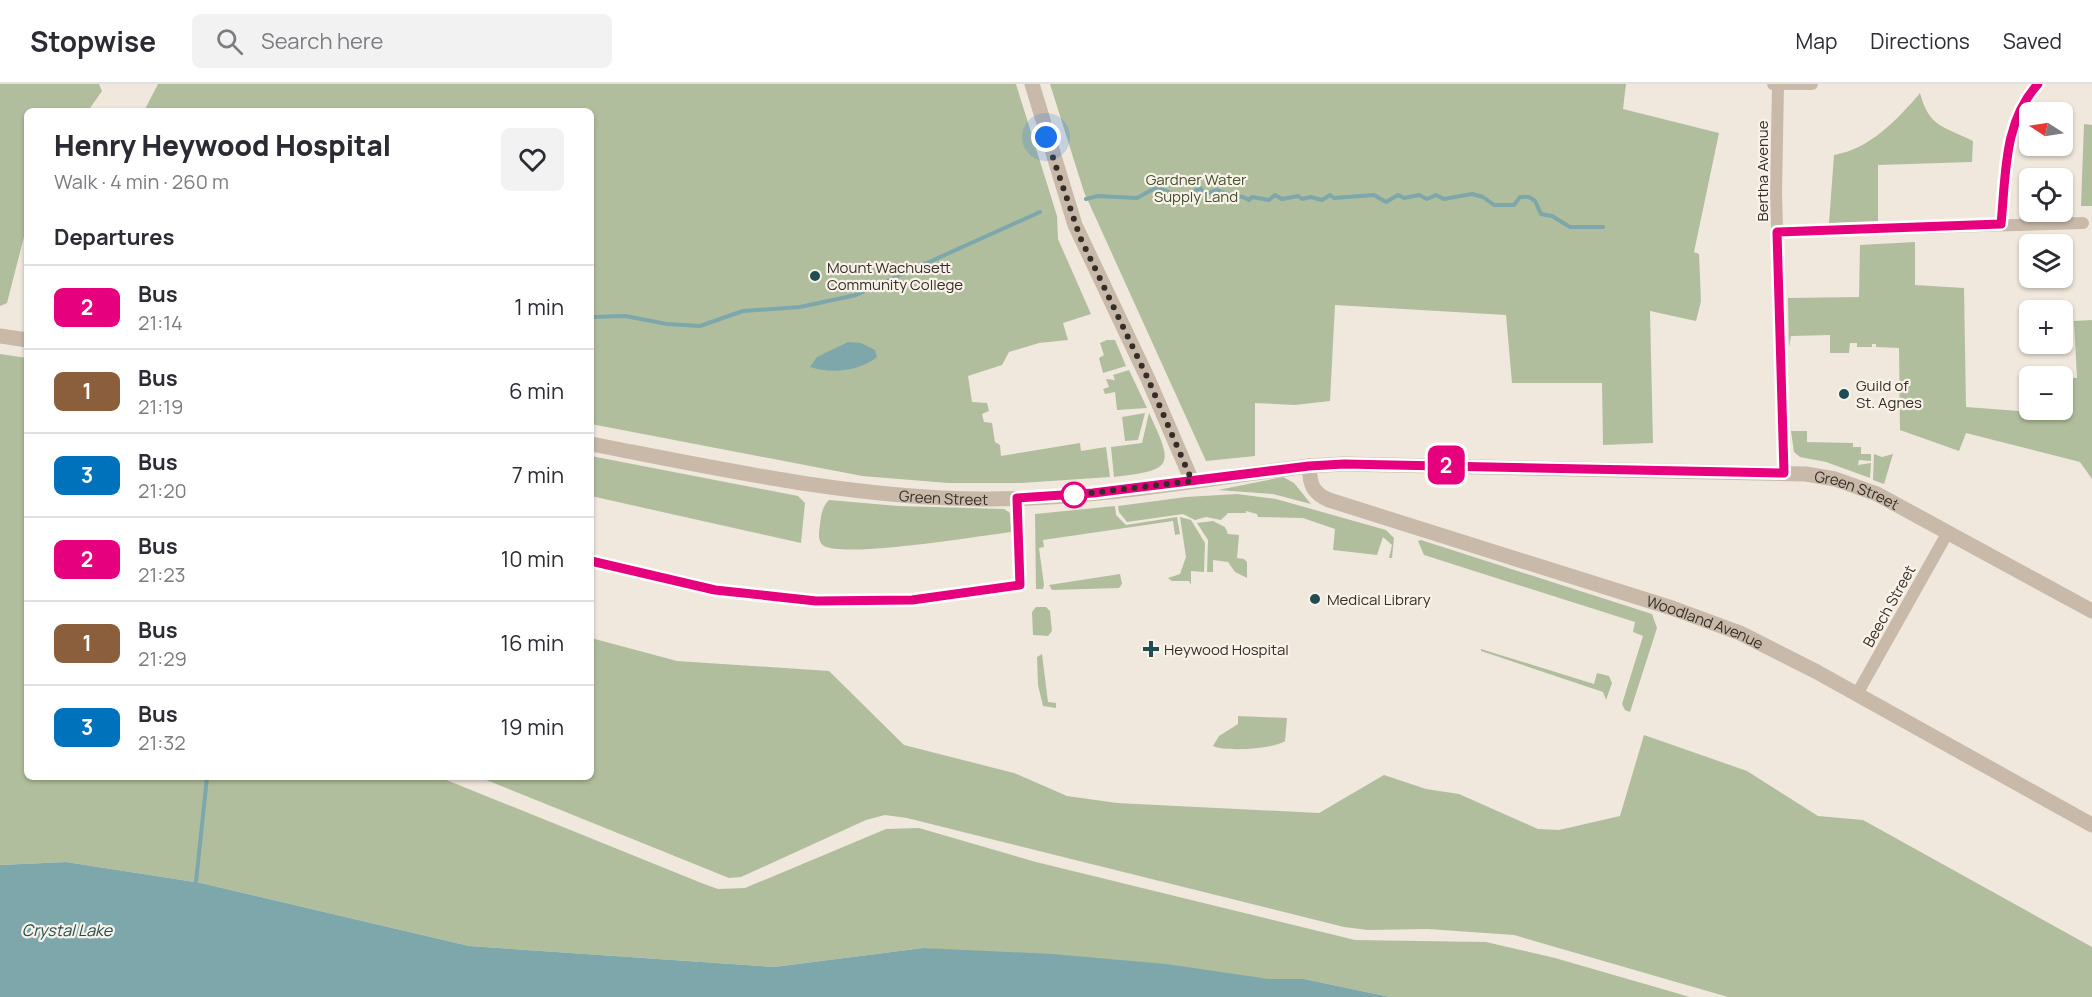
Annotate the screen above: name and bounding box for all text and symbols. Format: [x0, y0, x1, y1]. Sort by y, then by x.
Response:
search box [192, 14, 612, 68]
text: Stopwise [30, 22, 156, 60]
icon: search [213, 25, 246, 58]
text: Search here [261, 26, 383, 56]
text: Map [1796, 27, 1837, 55]
text: Directions [1870, 27, 1970, 55]
text: Saved [2003, 27, 2062, 55]
north arrow [2019, 102, 2073, 156]
map controls [2019, 102, 2073, 420]
street label: Bertha Avenue [1752, 120, 1773, 221]
your location [1031, 122, 1061, 152]
text: Henry Heywood Hospital [54, 126, 391, 164]
button: heart [501, 128, 564, 191]
text: Walk · 4 min · 260 m [54, 168, 229, 195]
button: locate [2019, 168, 2073, 222]
park label: Gardner Water Supply Land [1146, 169, 1247, 207]
text: Departures [54, 222, 174, 252]
button: layers [2019, 234, 2073, 288]
place label: Mount Wachusett Community College [827, 257, 963, 295]
marker: Mount Wachusett Community College [808, 269, 822, 283]
text: Bus [138, 279, 178, 309]
text: 1 min [514, 292, 564, 322]
text: 2 [81, 293, 93, 321]
button: + [2019, 300, 2073, 354]
text: 21:14 [138, 309, 183, 336]
text: Bus [138, 363, 178, 393]
button: − [2019, 366, 2073, 420]
place label: Guild of St. Agnes [1856, 375, 1922, 413]
text: 6 min [509, 376, 564, 406]
text: 1 [82, 377, 92, 405]
marker: Guild of St. Agnes [1837, 387, 1851, 401]
text: 21:19 [138, 393, 183, 420]
line badge: 2 [1426, 446, 1466, 484]
text: Bus [138, 447, 178, 477]
text: 2 [1440, 451, 1452, 479]
text: 7 min [512, 460, 564, 490]
text: 3 [81, 461, 93, 489]
street label: Green Street [1813, 465, 1903, 515]
text: 21:20 [138, 477, 187, 504]
unlabelled marker [1061, 482, 1087, 508]
street label: Green Street [898, 484, 988, 510]
text: Bus [138, 531, 178, 561]
text: 10 min [501, 544, 564, 574]
text: 2 [81, 545, 93, 573]
text: 21:23 [138, 561, 186, 588]
street label: Beech Street [1858, 561, 1920, 651]
place label: Medical Library [1327, 589, 1431, 610]
street label: Woodland Avenue [1644, 590, 1767, 654]
marker: Medical Library [1308, 592, 1322, 606]
text: Bus [138, 615, 178, 645]
text: 16 min [501, 628, 564, 658]
text: 1 [82, 629, 92, 657]
place label: Heywood Hospital [1164, 639, 1289, 660]
marker: Heywood Hospital [1142, 640, 1160, 658]
text: 21:29 [138, 645, 187, 672]
text: Bus [138, 699, 178, 729]
text: 19 min [501, 712, 564, 742]
text: 3 [81, 713, 93, 741]
text: 21:32 [138, 729, 186, 756]
water label: Crystal Lake [22, 919, 114, 941]

